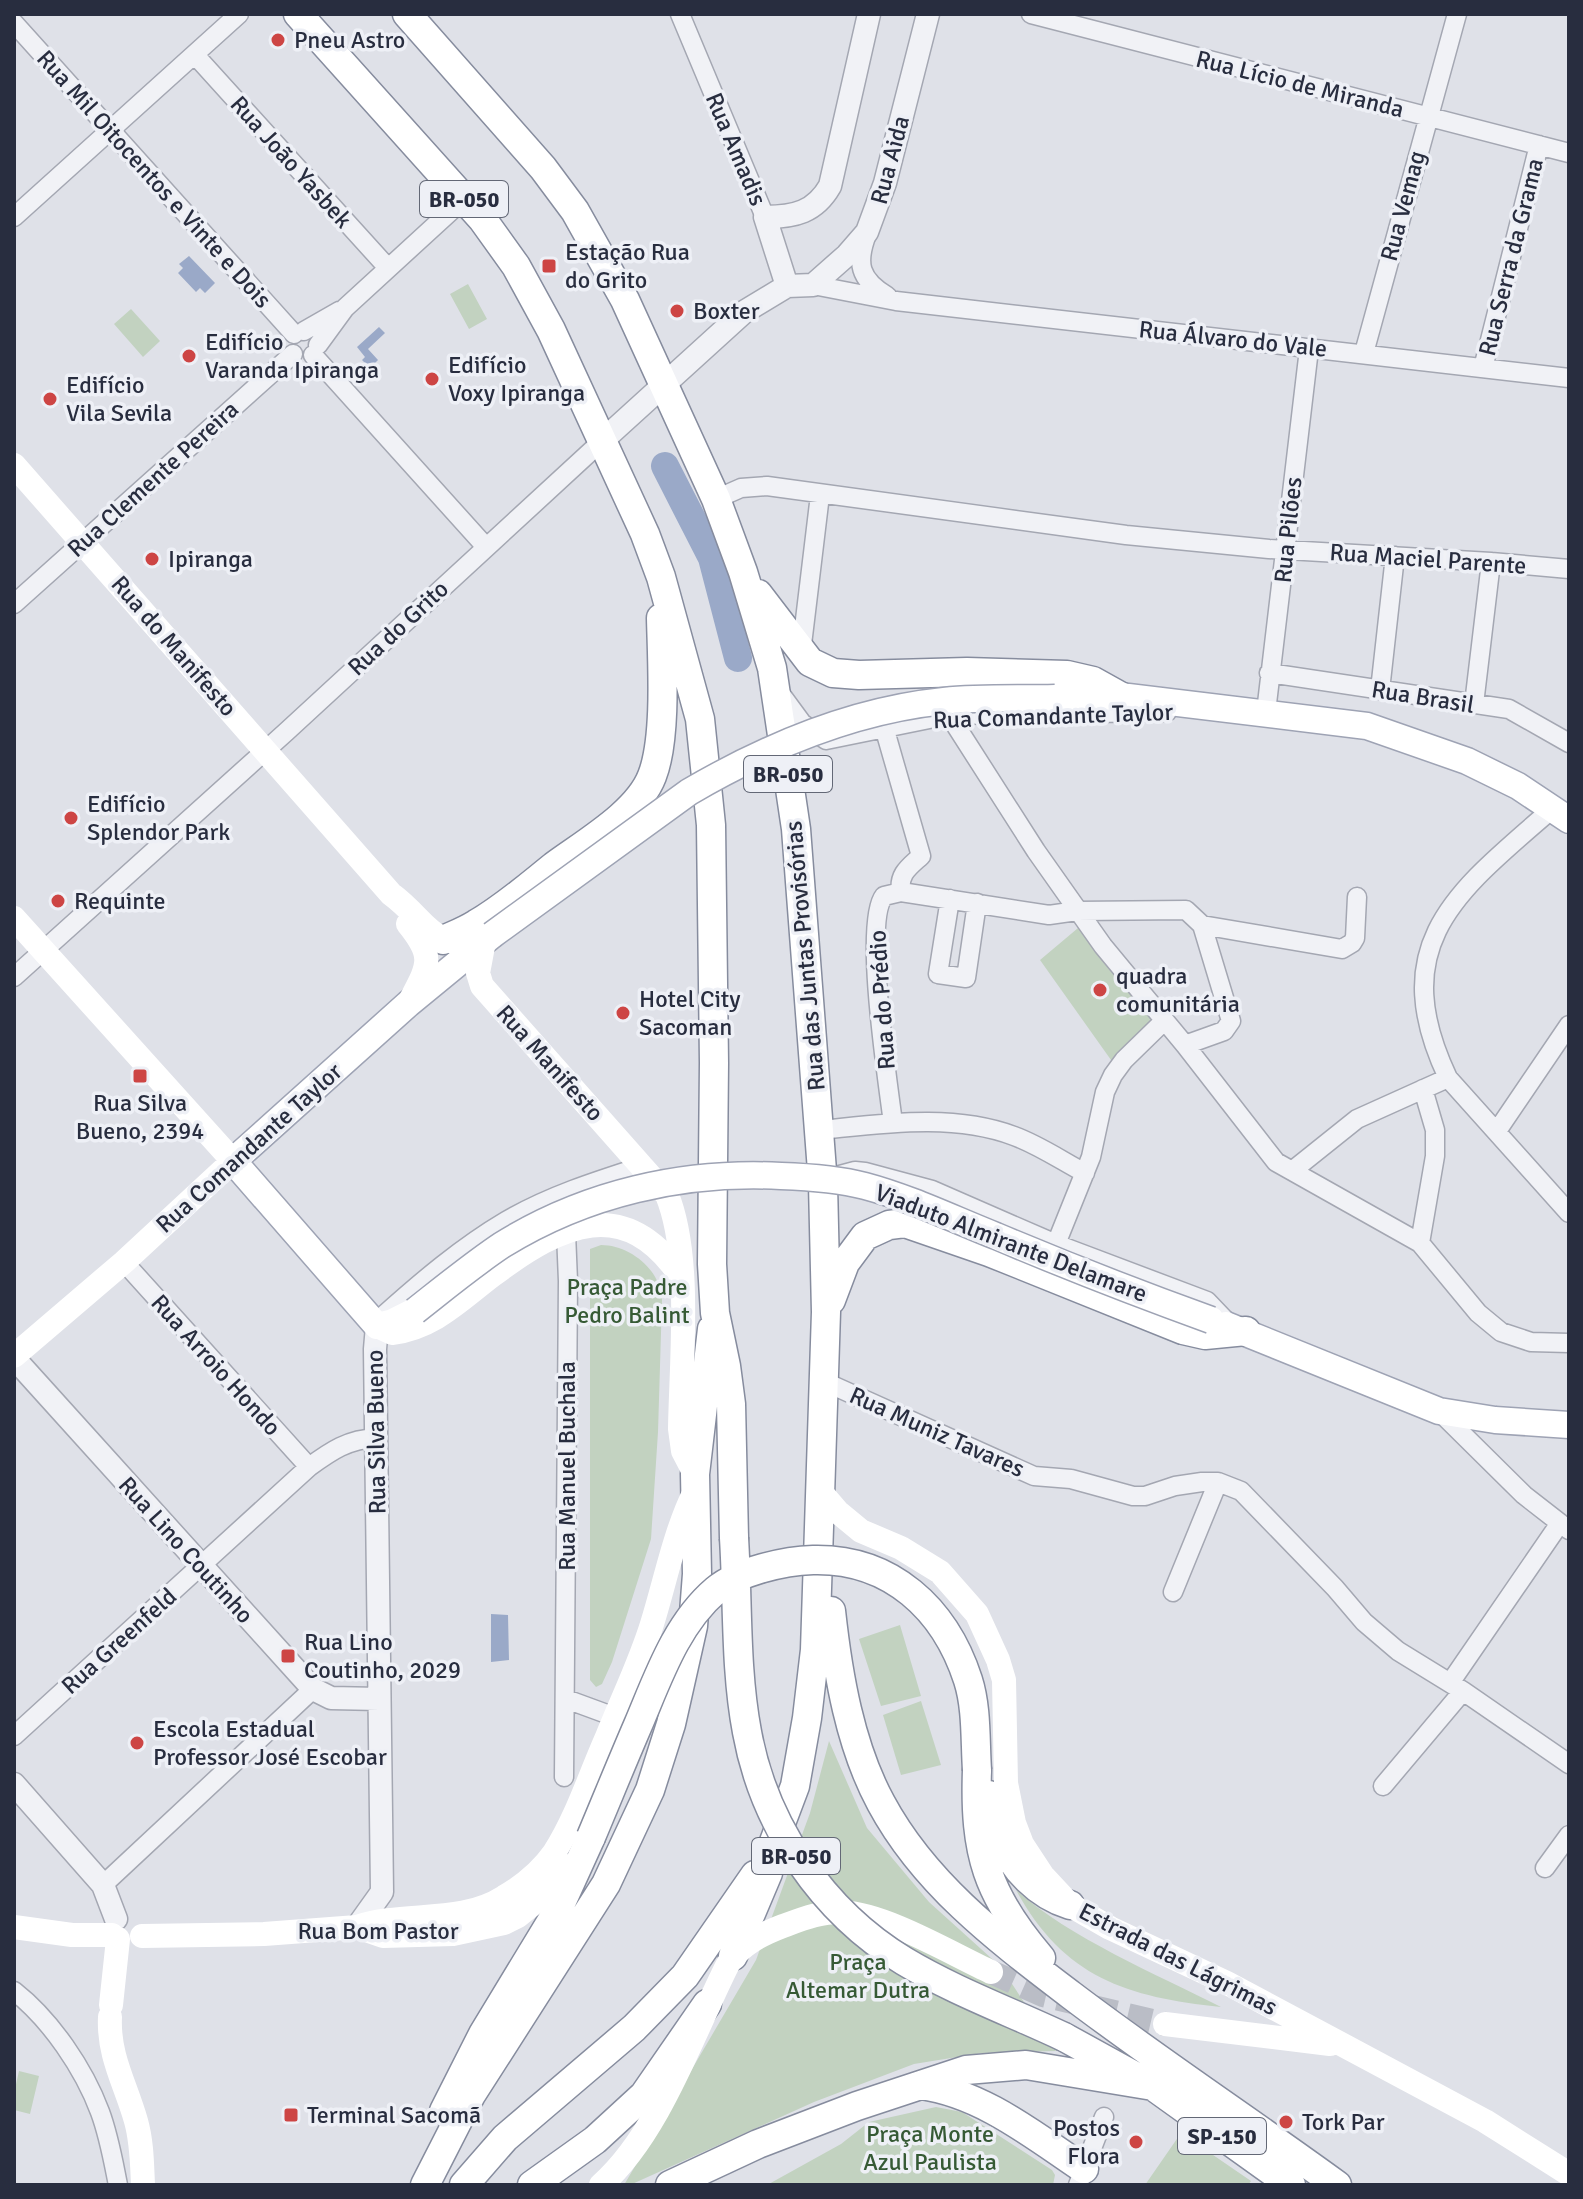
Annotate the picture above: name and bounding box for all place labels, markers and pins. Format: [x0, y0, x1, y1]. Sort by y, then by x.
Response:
place label: Pneu Astro [294, 25, 405, 55]
marker: Pneu Astro [269, 31, 287, 49]
place label: Estação Rua do Grito [565, 237, 690, 295]
marker: Estação Rua do Grito [540, 257, 558, 275]
place label: Boxter [693, 296, 760, 326]
marker: Boxter [668, 302, 686, 320]
place label: Edifício Varanda Ipiranga [205, 327, 379, 385]
marker: Edifício Varanda Ipiranga [180, 347, 198, 365]
place label: Edifício Voxy Ipiranga [448, 350, 585, 408]
place label: Edifício Vila Sevila [66, 370, 172, 428]
marker: Edifício Voxy Ipiranga [423, 370, 441, 388]
marker: Edifício Vila Sevila [41, 390, 59, 408]
place label: Ipiranga [168, 544, 253, 574]
marker: Ipiranga [143, 550, 161, 568]
place label: Edifício Splendor Park [87, 789, 230, 847]
marker: Edifício Splendor Park [62, 809, 80, 827]
place label: Requinte [74, 886, 166, 916]
marker: Requinte [49, 892, 67, 910]
place label: quadra comunitária [1116, 961, 1240, 1019]
marker: quadra comunitária [1091, 981, 1109, 999]
place label: Hotel City Sacoman [639, 984, 741, 1042]
marker: Hotel City Sacoman [614, 1004, 632, 1022]
marker: Rua Silva Bueno, 2394 [131, 1067, 149, 1085]
place label: Rua Silva Bueno, 2394 [76, 1088, 204, 1146]
place label: Rua Lino Coutinho, 2029 [304, 1627, 461, 1685]
marker: Rua Lino Coutinho, 2029 [279, 1647, 297, 1665]
place label: Escola Estadual Professor José Escobar [153, 1714, 387, 1772]
marker: Escola Estadual Professor José Escobar [128, 1734, 146, 1752]
place label: Terminal Sacomã [307, 2100, 481, 2130]
marker: Terminal Sacomã [282, 2106, 300, 2124]
place label: Tork Par [1302, 2107, 1385, 2137]
place label: Postos Flora [1053, 2113, 1120, 2171]
marker: Tork Par [1277, 2113, 1295, 2131]
marker: Postos Flora [1127, 2133, 1145, 2151]

